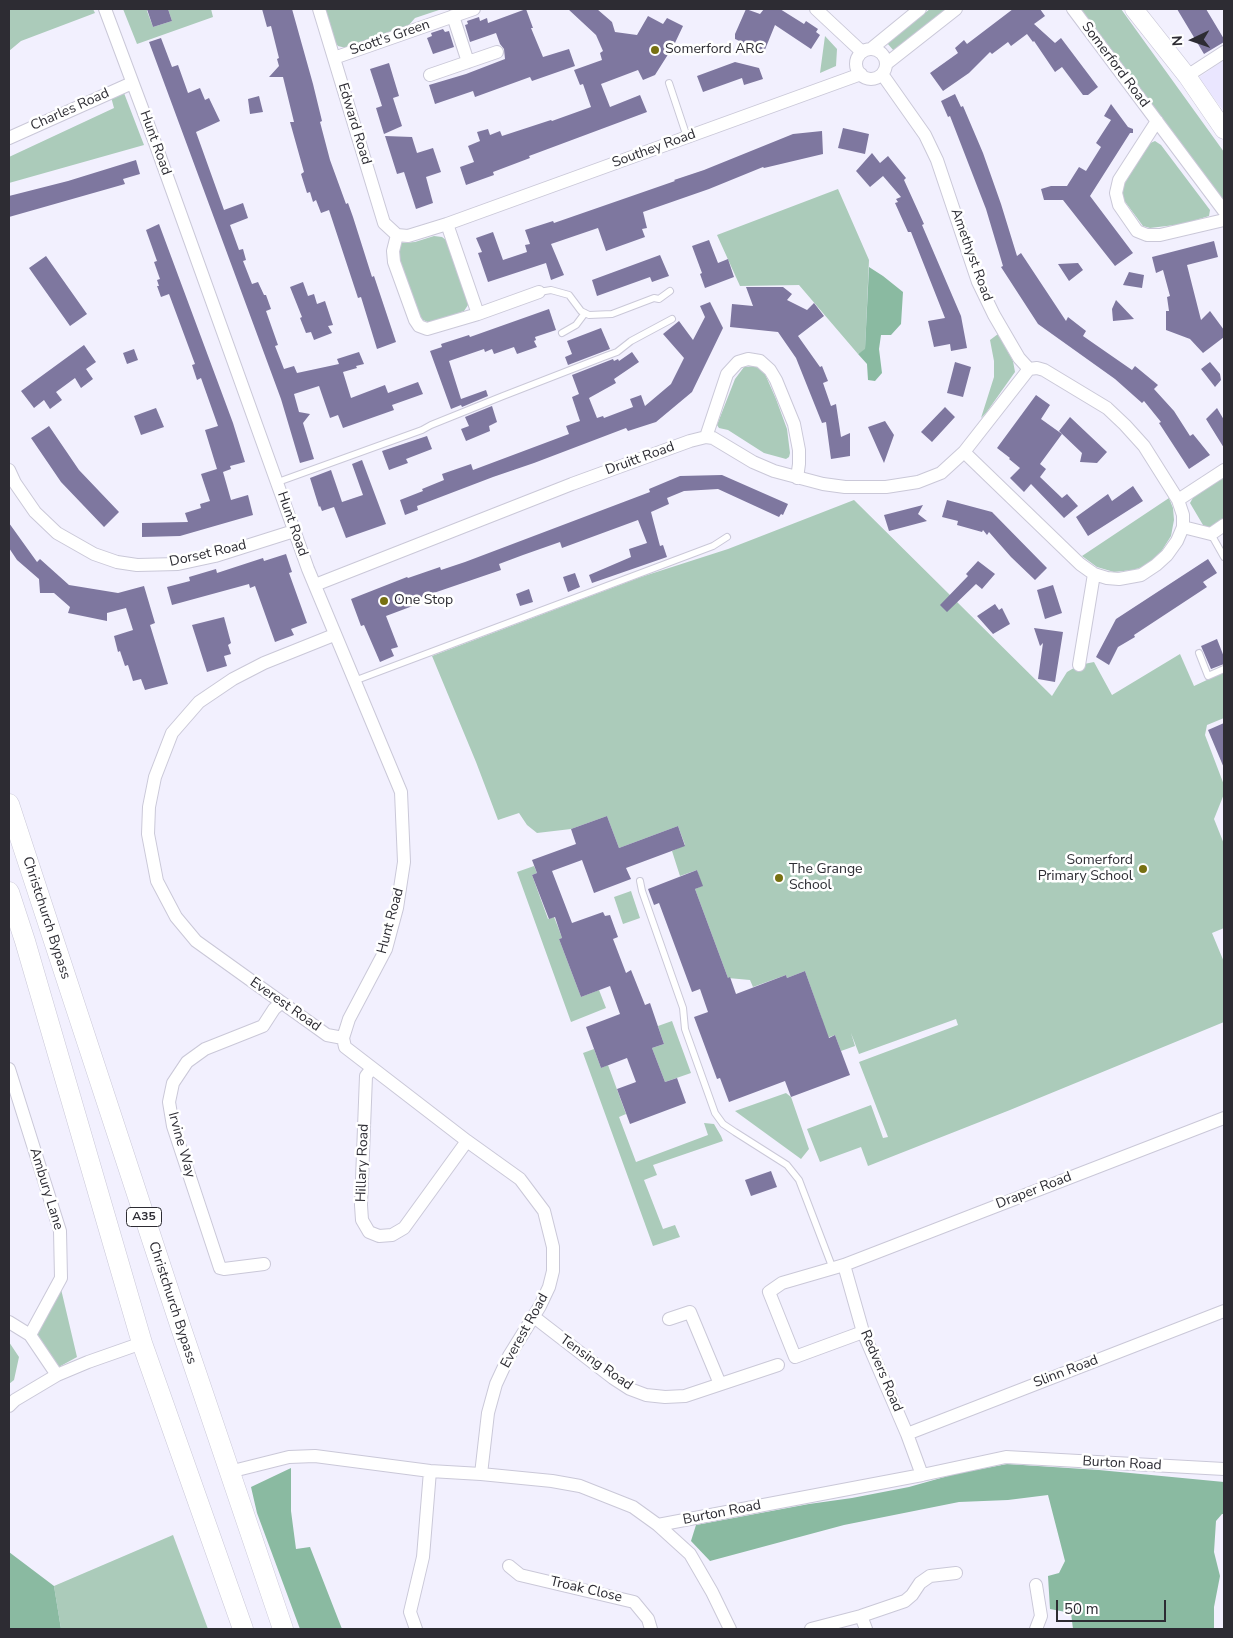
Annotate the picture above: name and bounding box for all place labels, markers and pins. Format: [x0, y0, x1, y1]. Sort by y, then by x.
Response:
place label: Somerford ARC [665, 42, 764, 58]
marker: Somerford ARC [649, 44, 661, 56]
place label: One Stop [394, 593, 453, 609]
marker: One Stop [378, 595, 390, 607]
place label: Somerford Primary School [1038, 853, 1133, 886]
place label: The Grange School [789, 862, 863, 894]
marker: Somerford Primary School [1137, 863, 1149, 875]
marker: The Grange School [773, 872, 785, 884]

